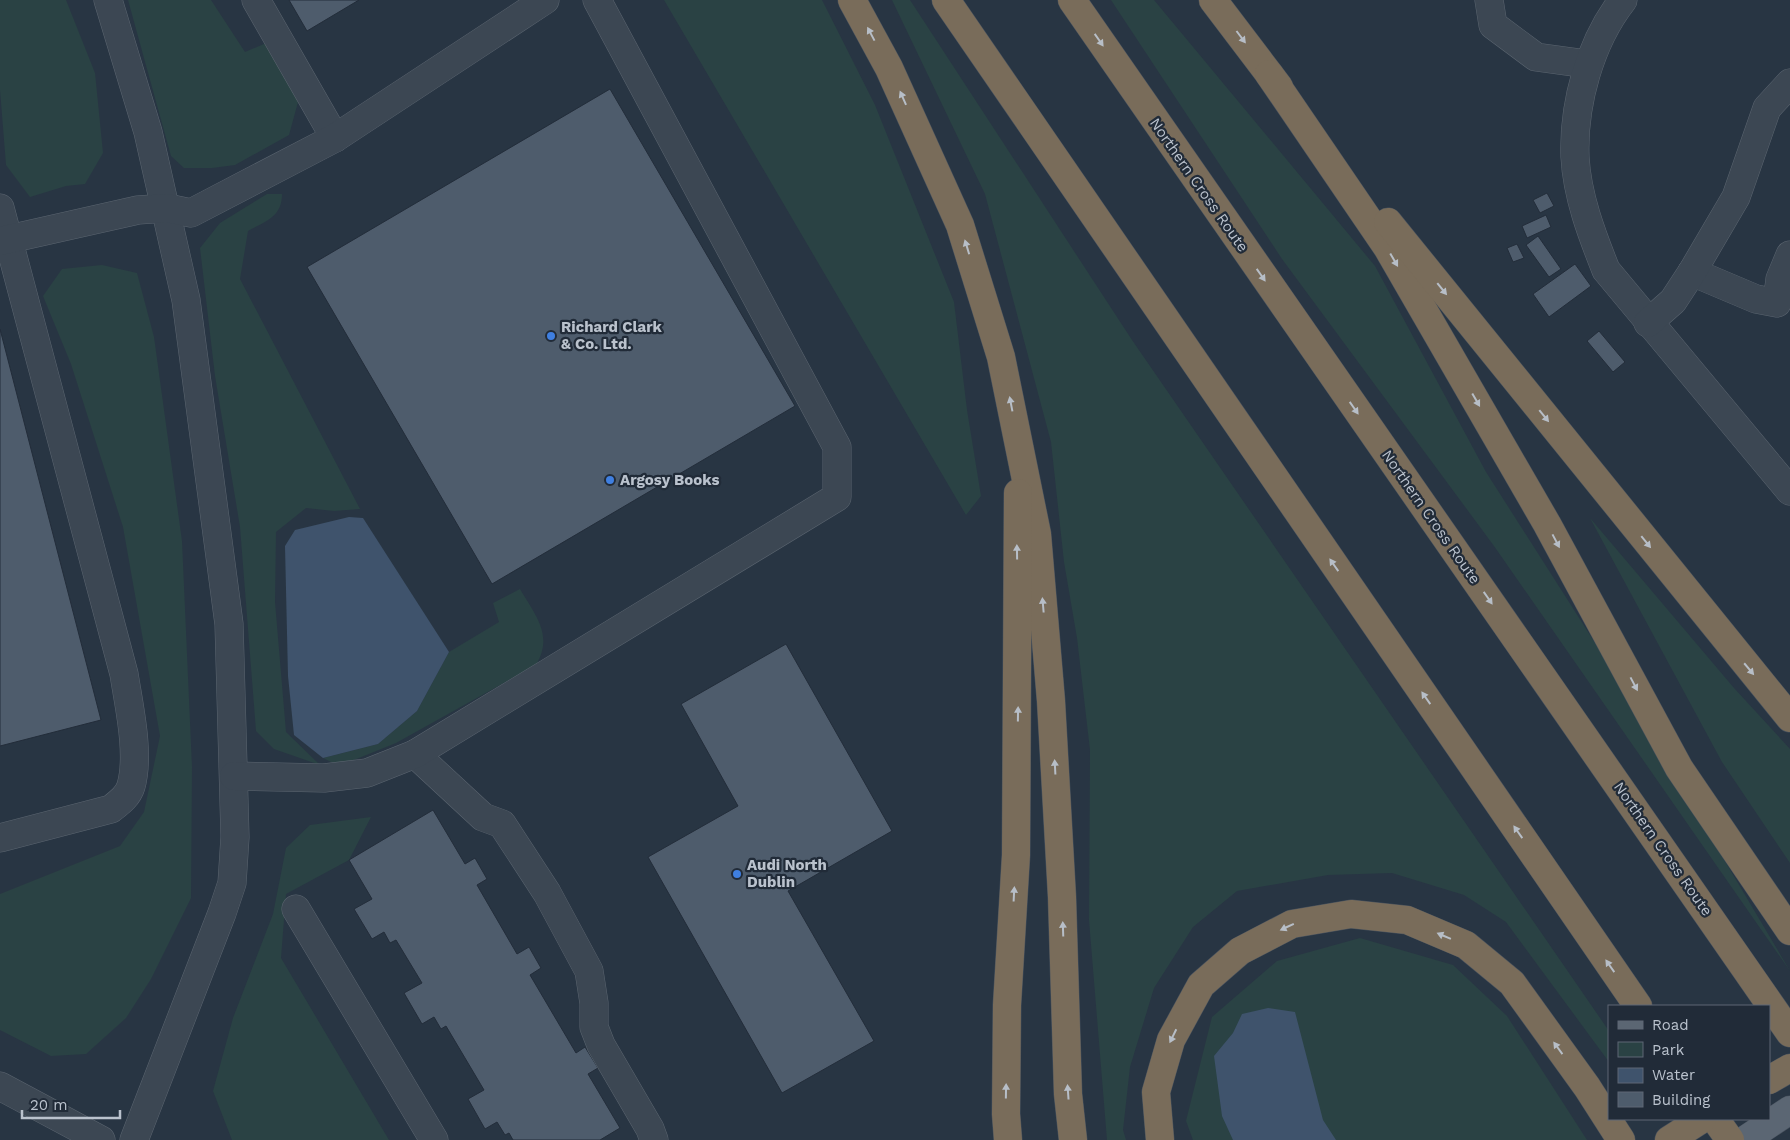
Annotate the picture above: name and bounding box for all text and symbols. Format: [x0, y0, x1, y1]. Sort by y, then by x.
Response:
one-way arrow [866, 27, 875, 41]
one-way arrow [1236, 30, 1246, 44]
one-way arrow [1094, 33, 1104, 47]
one-way arrow [898, 91, 906, 105]
street label: Northern Cross Route [1146, 115, 1252, 255]
one-way arrow [963, 240, 970, 255]
one-way arrow [1390, 252, 1398, 267]
one-way arrow [1256, 268, 1266, 282]
one-way arrow [1437, 282, 1448, 295]
place label: Richard Clark & Co. Ltd. [561, 318, 663, 353]
marker: Richard Clark & Co. Ltd. [545, 330, 557, 342]
one-way arrow [1471, 394, 1480, 407]
one-way arrow [1006, 395, 1014, 411]
one-way arrow [1349, 401, 1359, 415]
one-way arrow [1539, 409, 1550, 422]
street label: Northern Cross Route [1378, 447, 1484, 587]
place label: Argosy Books [620, 471, 720, 489]
marker: Argosy Books [604, 474, 616, 486]
one-way arrow [1552, 534, 1561, 548]
one-way arrow [1641, 535, 1652, 548]
one-way arrow [1013, 543, 1021, 559]
one-way arrow [1329, 558, 1339, 571]
one-way arrow [1483, 592, 1493, 605]
one-way arrow [1039, 597, 1047, 613]
one-way arrow [1743, 662, 1754, 675]
one-way arrow [1630, 677, 1638, 691]
one-way arrow [1421, 692, 1431, 705]
one-way arrow [1014, 706, 1022, 722]
one-way arrow [1050, 759, 1058, 775]
street label: Northern Cross Route [1610, 779, 1716, 919]
one-way arrow [1513, 825, 1523, 839]
place label: Audi North Dublin [747, 856, 827, 891]
marker: Audi North Dublin [731, 868, 743, 880]
one-way arrow [1010, 886, 1018, 902]
one-way arrow [1058, 921, 1066, 937]
one-way arrow [1280, 923, 1294, 931]
one-way arrow [1436, 932, 1451, 940]
one-way arrow [1605, 959, 1615, 973]
legend [1608, 1005, 1770, 1120]
text: Road [1652, 1016, 1689, 1034]
one-way arrow [1169, 1029, 1177, 1043]
one-way arrow [1553, 1041, 1563, 1054]
text: Park [1652, 1041, 1685, 1059]
text: Water [1652, 1066, 1695, 1084]
one-way arrow [1002, 1083, 1010, 1099]
one-way arrow [1063, 1083, 1071, 1099]
scale bar [22, 1088, 120, 1120]
text: Building [1652, 1091, 1710, 1109]
text: 20 m [30, 1096, 68, 1114]

